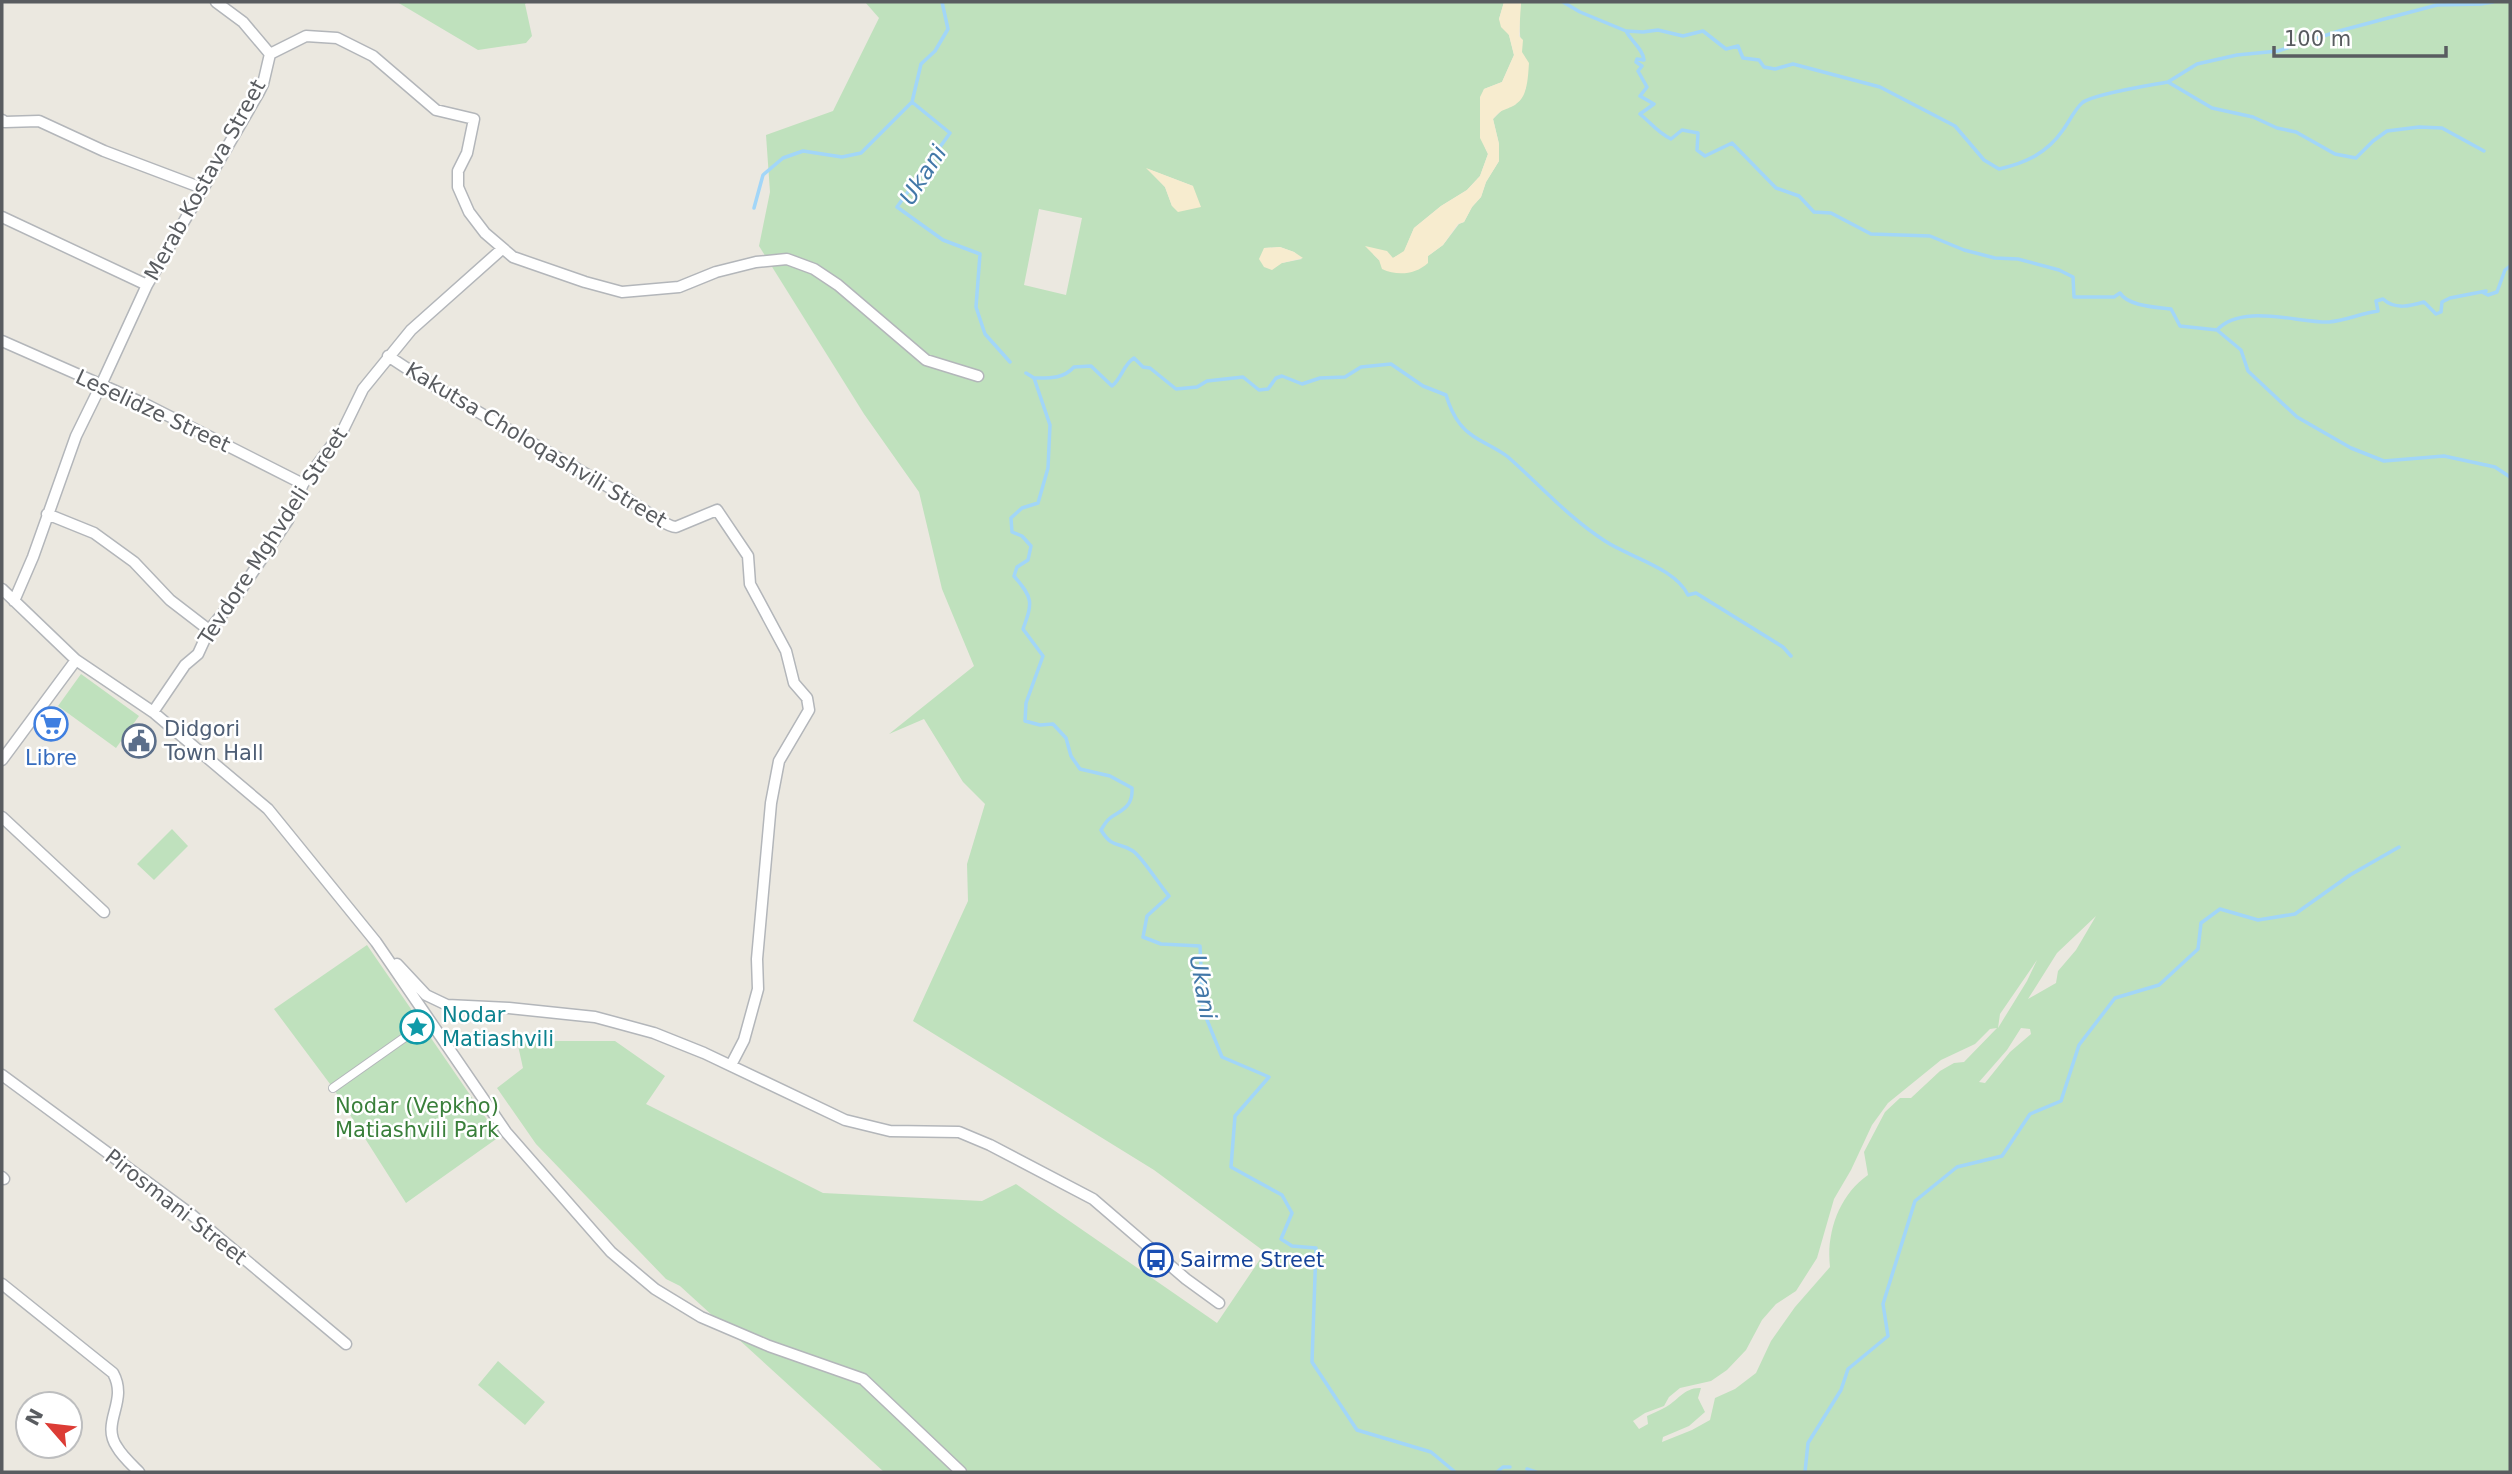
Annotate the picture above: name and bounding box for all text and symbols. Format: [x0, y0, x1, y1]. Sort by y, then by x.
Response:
scale bar [2274, 14, 2446, 58]
text: 100 m [2284, 27, 2351, 51]
street label: Merab Kostava Street [140, 75, 270, 285]
water label: Ukani [894, 140, 952, 209]
street label: Kakutsa Choloqashvili Street [401, 357, 671, 533]
street label: Leselidze Street [72, 365, 234, 457]
street label: Tevdore Mghvdeli Street [193, 423, 352, 650]
supermarket icon: Libre [32, 705, 70, 743]
place label: Didgori Town Hall [163, 717, 264, 765]
public building icon: Didgori Town Hall [120, 722, 158, 760]
place label: Libre [25, 746, 77, 770]
water label: Ukani [1185, 953, 1222, 1022]
place label: Nodar Matiashvili [442, 1003, 554, 1051]
place icon: Nodar Matiashvili [398, 1008, 436, 1046]
park label: Nodar (Vepkho) Matiashvili Park [335, 1094, 500, 1142]
street label: Pirosmani Street [100, 1144, 252, 1270]
bus stop icon: Sairme Street [1137, 1241, 1175, 1279]
place label: Sairme Street [1180, 1248, 1324, 1272]
north arrow [14, 1390, 84, 1460]
text: N [21, 1405, 47, 1429]

